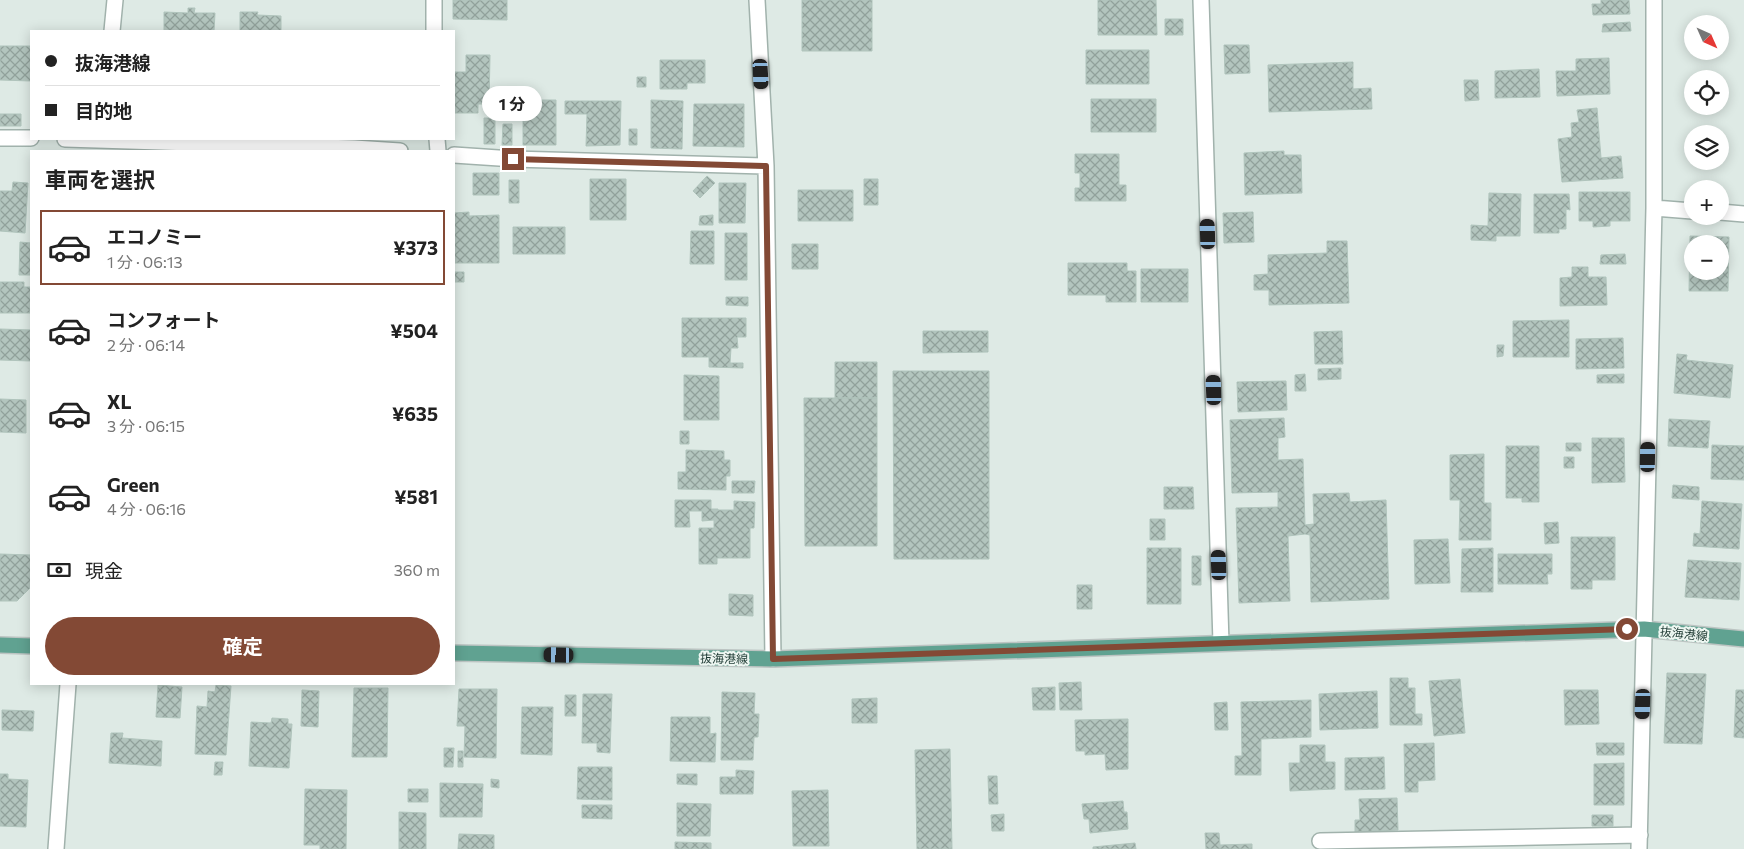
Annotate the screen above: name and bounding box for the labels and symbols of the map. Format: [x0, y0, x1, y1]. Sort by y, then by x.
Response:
north arrow [1684, 15, 1729, 60]
car [752, 59, 769, 89]
callout: 1 分 [483, 86, 543, 122]
route end [502, 148, 524, 170]
car [1199, 219, 1216, 249]
car [1205, 375, 1222, 405]
car [1640, 442, 1655, 472]
car [1210, 550, 1227, 580]
route start [1616, 618, 1638, 640]
street label: 抜海港線 [1659, 624, 1709, 642]
car [543, 647, 574, 663]
street label: 抜海港線 [700, 651, 748, 665]
car [1634, 689, 1651, 719]

